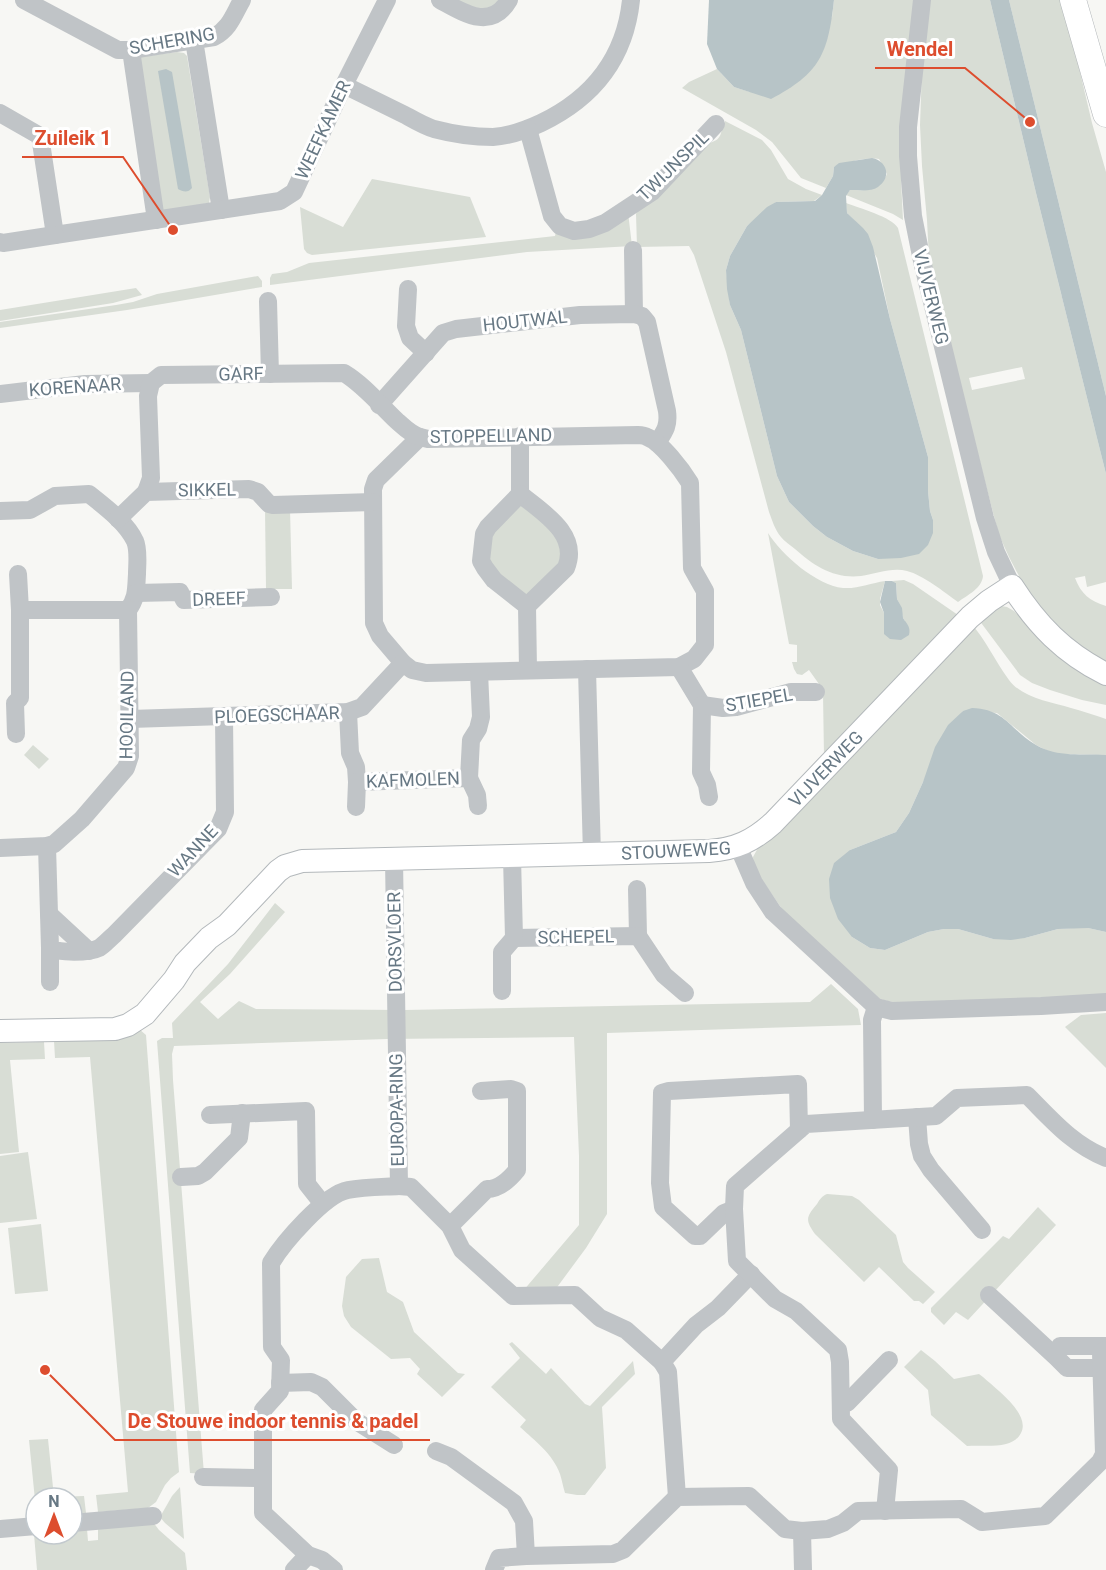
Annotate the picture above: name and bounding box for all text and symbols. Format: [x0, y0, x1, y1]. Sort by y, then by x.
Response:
street label: SCHERING [127, 23, 216, 58]
callout: Wendel [875, 30, 965, 68]
text: Wendel [887, 37, 953, 61]
street label: WEEFKAMER [291, 77, 355, 182]
callout: Zuileik 1 [22, 119, 123, 157]
text: Zuileik 1 [35, 126, 111, 150]
street label: TWIJNSPIL [633, 126, 713, 205]
street label: VIJVERWEG [909, 247, 953, 347]
street label: HOUTWAL [482, 306, 569, 335]
street label: GARF [218, 363, 264, 384]
street label: KORENAAR [28, 373, 122, 400]
street label: STOPPELLAND [430, 424, 552, 447]
street label: SIKKEL [178, 478, 237, 501]
street label: DREEF [192, 587, 246, 610]
street label: HOOILAND [115, 670, 138, 760]
street label: STIEPEL [724, 683, 794, 716]
street label: PLOEGSCHAAR [214, 702, 340, 727]
street label: VIJVERWEG [784, 726, 867, 811]
street label: KAFMOLEN [366, 767, 460, 792]
street label: WANNE [163, 820, 222, 881]
street label: STOUWEWEG [621, 837, 731, 864]
street label: DORSVLOER [383, 892, 406, 992]
street label: SCHEPEL [537, 925, 615, 948]
street label: EUROPA-RING [385, 1053, 408, 1167]
callout: De Stouwe indoor tennis & padel [115, 1402, 430, 1440]
text: De Stouwe indoor tennis & padel [127, 1409, 419, 1433]
north arrow [24, 1486, 84, 1546]
text: N [48, 1492, 60, 1511]

